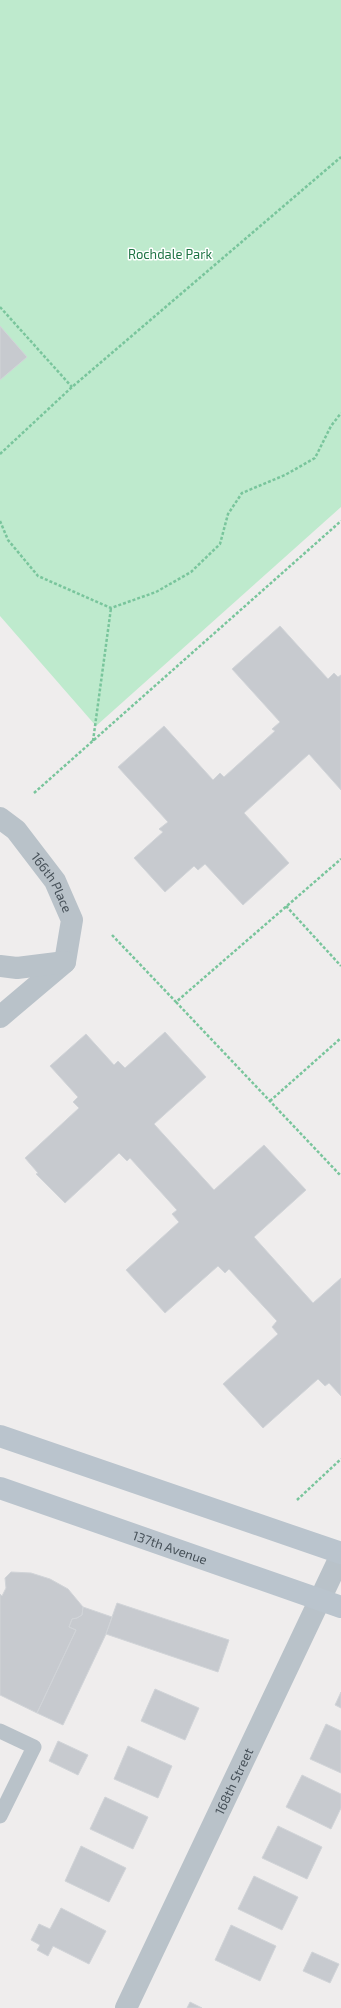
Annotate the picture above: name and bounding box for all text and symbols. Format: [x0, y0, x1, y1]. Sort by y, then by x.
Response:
park label: Rochdale Park [128, 246, 212, 262]
street label: 166th Place [28, 849, 76, 915]
street label: 137th Avenue [131, 1527, 209, 1568]
street label: 168th Street [211, 1745, 256, 1817]

